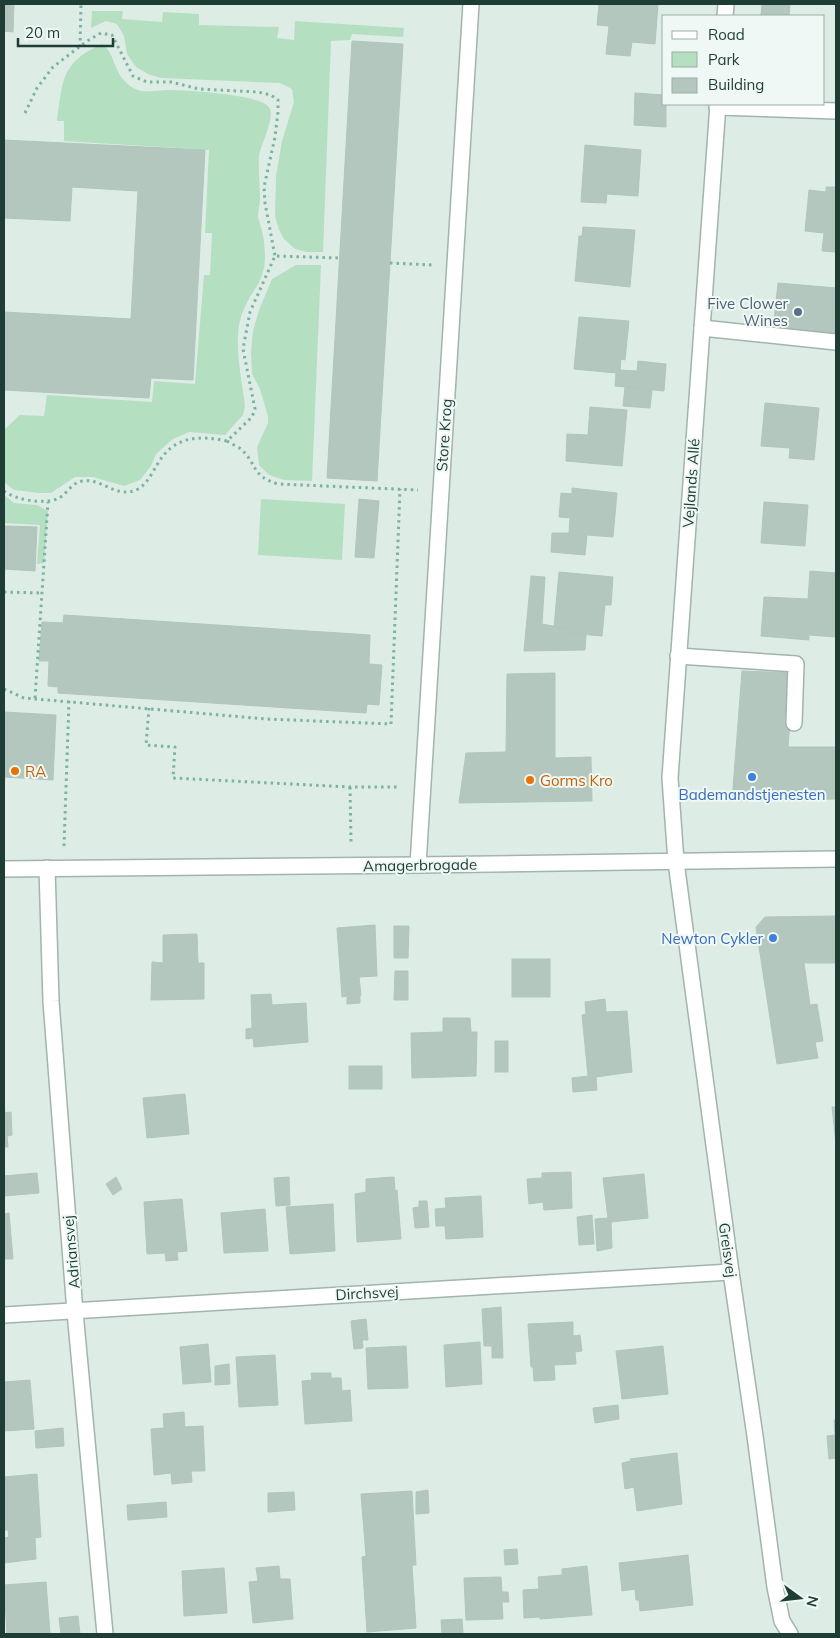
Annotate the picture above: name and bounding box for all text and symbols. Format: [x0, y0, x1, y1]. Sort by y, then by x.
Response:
scale bar [18, 15, 112, 47]
legend [662, 15, 825, 105]
text: 20 m [25, 23, 60, 42]
text: Road [708, 25, 745, 44]
text: Park [708, 50, 740, 69]
text: Building [708, 75, 764, 94]
place label: Five Clower Wines [707, 294, 789, 330]
marker: Five Clower Wines [792, 306, 804, 318]
street label: Store Krog [432, 398, 456, 472]
street label: Vejlands Allé [678, 438, 704, 528]
place label: RA [25, 762, 46, 781]
marker: RA [9, 765, 21, 777]
place label: Gorms Kro [540, 771, 613, 790]
marker: Bademandstjenesten [746, 771, 758, 783]
marker: Gorms Kro [524, 774, 536, 786]
place label: Bademandstjenesten [678, 785, 826, 804]
street label: Amagerbrogade [363, 855, 477, 875]
place label: Newton Cykler [661, 929, 764, 948]
marker: Newton Cykler [767, 932, 779, 944]
street label: Adriansvej [58, 1214, 84, 1290]
street label: Greisvej [715, 1221, 741, 1279]
street label: Dirchsvej [335, 1282, 399, 1304]
north arrow [775, 1573, 825, 1623]
text: N [802, 1594, 823, 1609]

